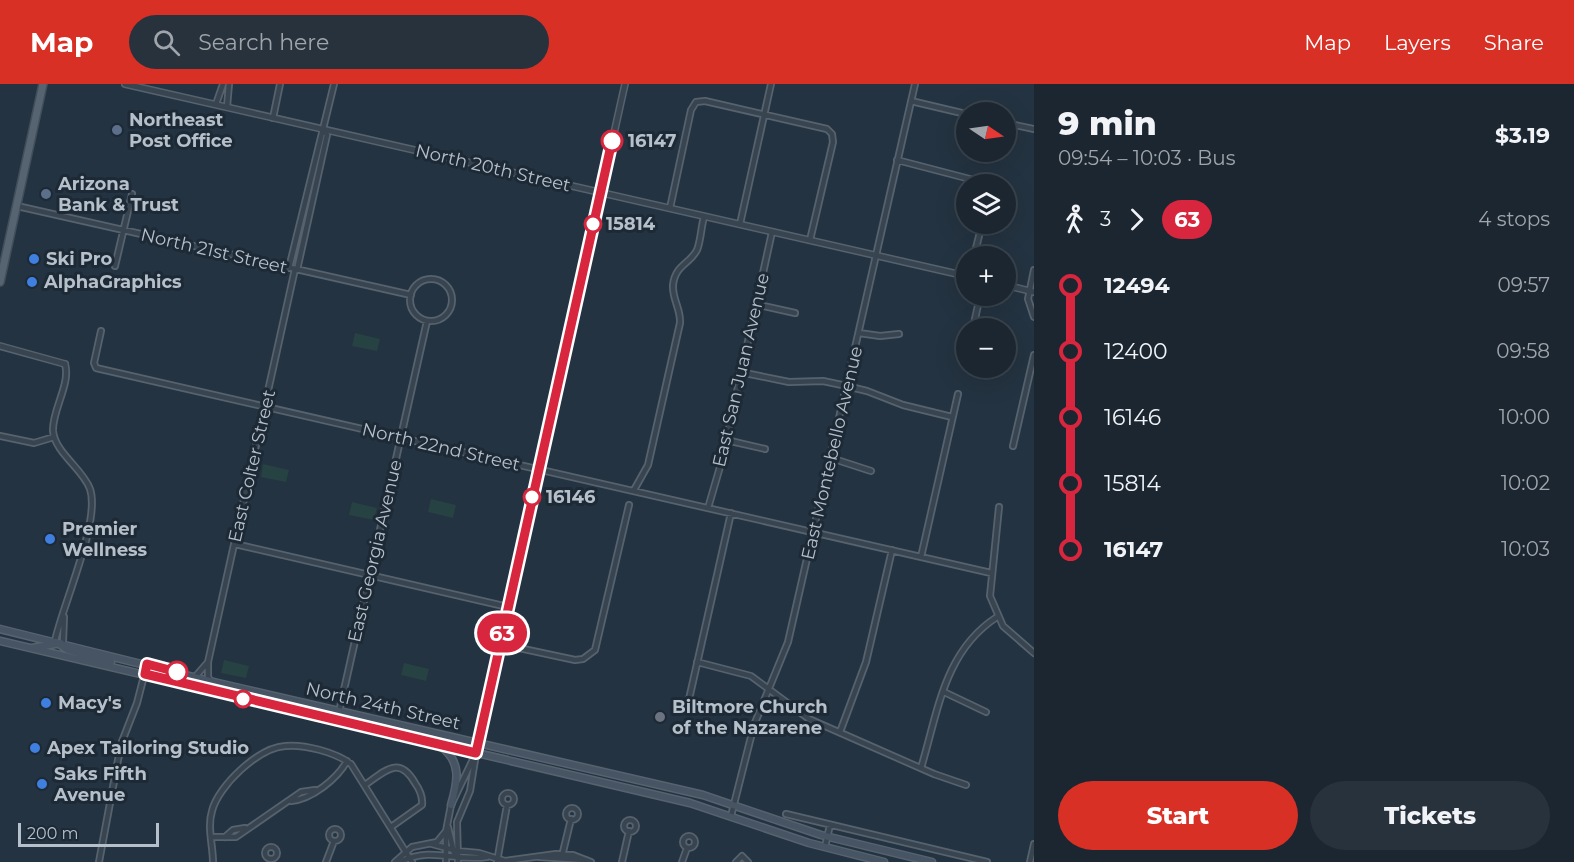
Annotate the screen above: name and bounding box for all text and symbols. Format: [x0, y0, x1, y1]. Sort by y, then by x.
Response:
search box [129, 15, 549, 69]
text: Map [30, 25, 93, 59]
icon: search [150, 26, 183, 59]
text: Search here [198, 29, 329, 56]
text: Map [1304, 30, 1351, 55]
text: Layers [1384, 30, 1451, 55]
text: Share [1484, 30, 1544, 55]
north arrow [956, 102, 1016, 162]
map controls [956, 102, 1016, 378]
text: 9 min [1058, 103, 1157, 143]
place label: Northeast Post Office [129, 109, 233, 152]
text: $3.19 [1495, 122, 1550, 149]
marker: Northeast Post Office [110, 123, 124, 137]
marker: 16147 [601, 130, 623, 152]
place label: 16147 [628, 130, 676, 152]
street label: North 20th Street [413, 139, 573, 197]
text: 09:54 – 10:03 · Bus [1058, 146, 1236, 170]
place label: Arizona Bank & Trust [57, 173, 179, 216]
button: layers [956, 174, 1016, 234]
marker: Arizona Bank & Trust [39, 187, 53, 201]
icon: walk [1058, 203, 1091, 236]
icon: forward [1120, 203, 1153, 236]
text: 3 [1100, 207, 1111, 231]
text: 63 [1174, 207, 1200, 232]
text: 4 stops [1478, 207, 1550, 231]
place label: 15814 [606, 213, 656, 235]
marker: 15814 [584, 215, 602, 233]
street label: North 21st Street [139, 223, 289, 279]
button: + [956, 246, 1016, 306]
place label: Ski Pro [46, 248, 112, 270]
marker: Ski Pro [27, 252, 41, 266]
place label: AlphaGraphics [43, 271, 182, 293]
street label: East San Juan Avenue [708, 271, 774, 469]
text: 12494 [1104, 272, 1170, 299]
text: 09:57 [1498, 273, 1550, 297]
marker: AlphaGraphics [25, 275, 39, 289]
button: − [956, 318, 1016, 378]
text: 12400 [1104, 338, 1168, 365]
text: 09:58 [1496, 339, 1550, 363]
street label: East Montebello Avenue [797, 344, 867, 562]
street label: East Colter Street [224, 388, 280, 544]
text: 16146 [1104, 404, 1161, 431]
text: 10:00 [1499, 405, 1550, 429]
street label: North 22nd Street [360, 418, 522, 476]
street label: East Georgia Avenue [343, 457, 407, 644]
text: 15814 [1104, 470, 1161, 497]
text: 10:02 [1501, 471, 1550, 495]
place label: 16146 [546, 486, 596, 508]
marker: 16146 [523, 488, 541, 506]
place label: Premier Wellness [62, 518, 148, 561]
marker: Premier Wellness [43, 532, 57, 546]
text: 16147 [1104, 536, 1163, 563]
text: 10:03 [1501, 537, 1550, 561]
line badge: 63 [475, 614, 529, 652]
text: 63 [489, 621, 515, 646]
unlabelled marker [166, 661, 188, 683]
street label: North 24th Street [304, 678, 462, 734]
unlabelled marker [234, 690, 252, 708]
place label: Macy's [58, 692, 122, 714]
marker: Macy's [39, 696, 53, 710]
place label: Biltmore Church of the Nazarene [672, 696, 828, 739]
marker: Biltmore Church of the Nazarene [653, 710, 667, 724]
place label: Apex Tailoring Studio [46, 737, 249, 759]
marker: Apex Tailoring Studio [28, 741, 42, 755]
place label: Saks Fifth Avenue [53, 763, 147, 806]
marker: Saks Fifth Avenue [35, 777, 49, 791]
button: Start [1058, 781, 1298, 850]
button: Tickets [1310, 781, 1550, 850]
scale bar [18, 820, 159, 848]
text: 200 m [27, 824, 78, 843]

